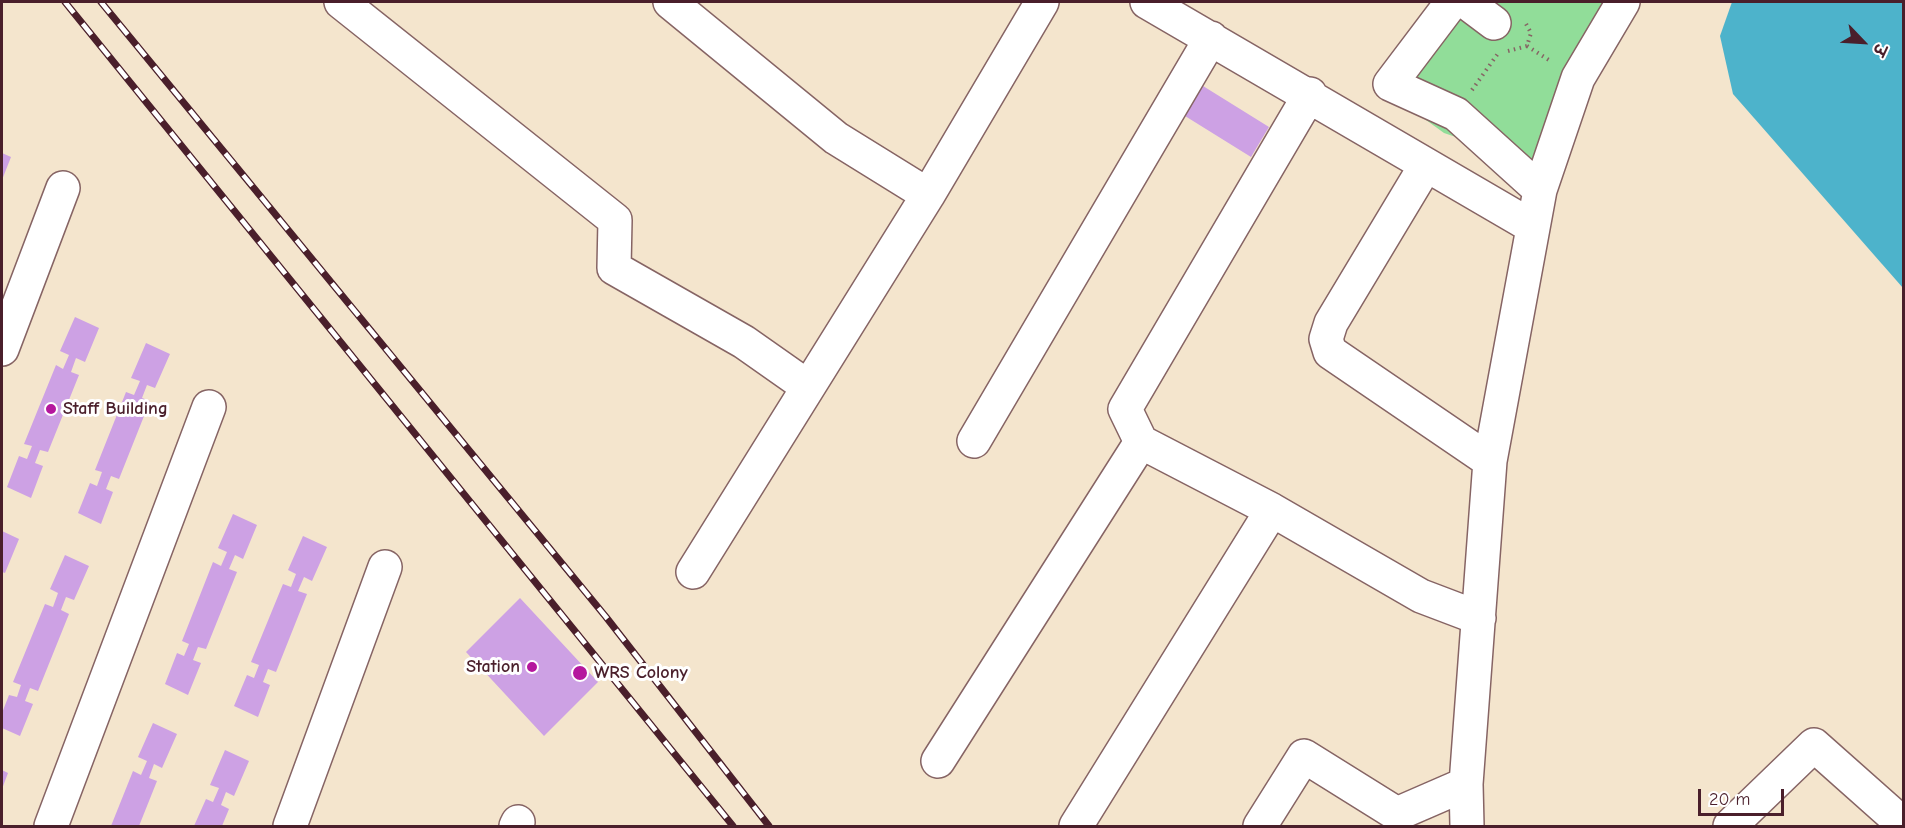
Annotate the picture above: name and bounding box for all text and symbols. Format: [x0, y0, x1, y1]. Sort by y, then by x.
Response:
north arrow [1833, 12, 1893, 72]
text: उ [1869, 41, 1890, 58]
place label: Staff Building [63, 398, 168, 420]
marker: Staff Building [44, 402, 58, 416]
place label: Station [466, 656, 520, 678]
marker: Station [525, 660, 539, 674]
place label: WRS Colony [594, 662, 688, 684]
marker: WRS Colony [571, 664, 589, 682]
scale bar [1701, 777, 1786, 815]
text: 20 m [1709, 789, 1750, 810]

